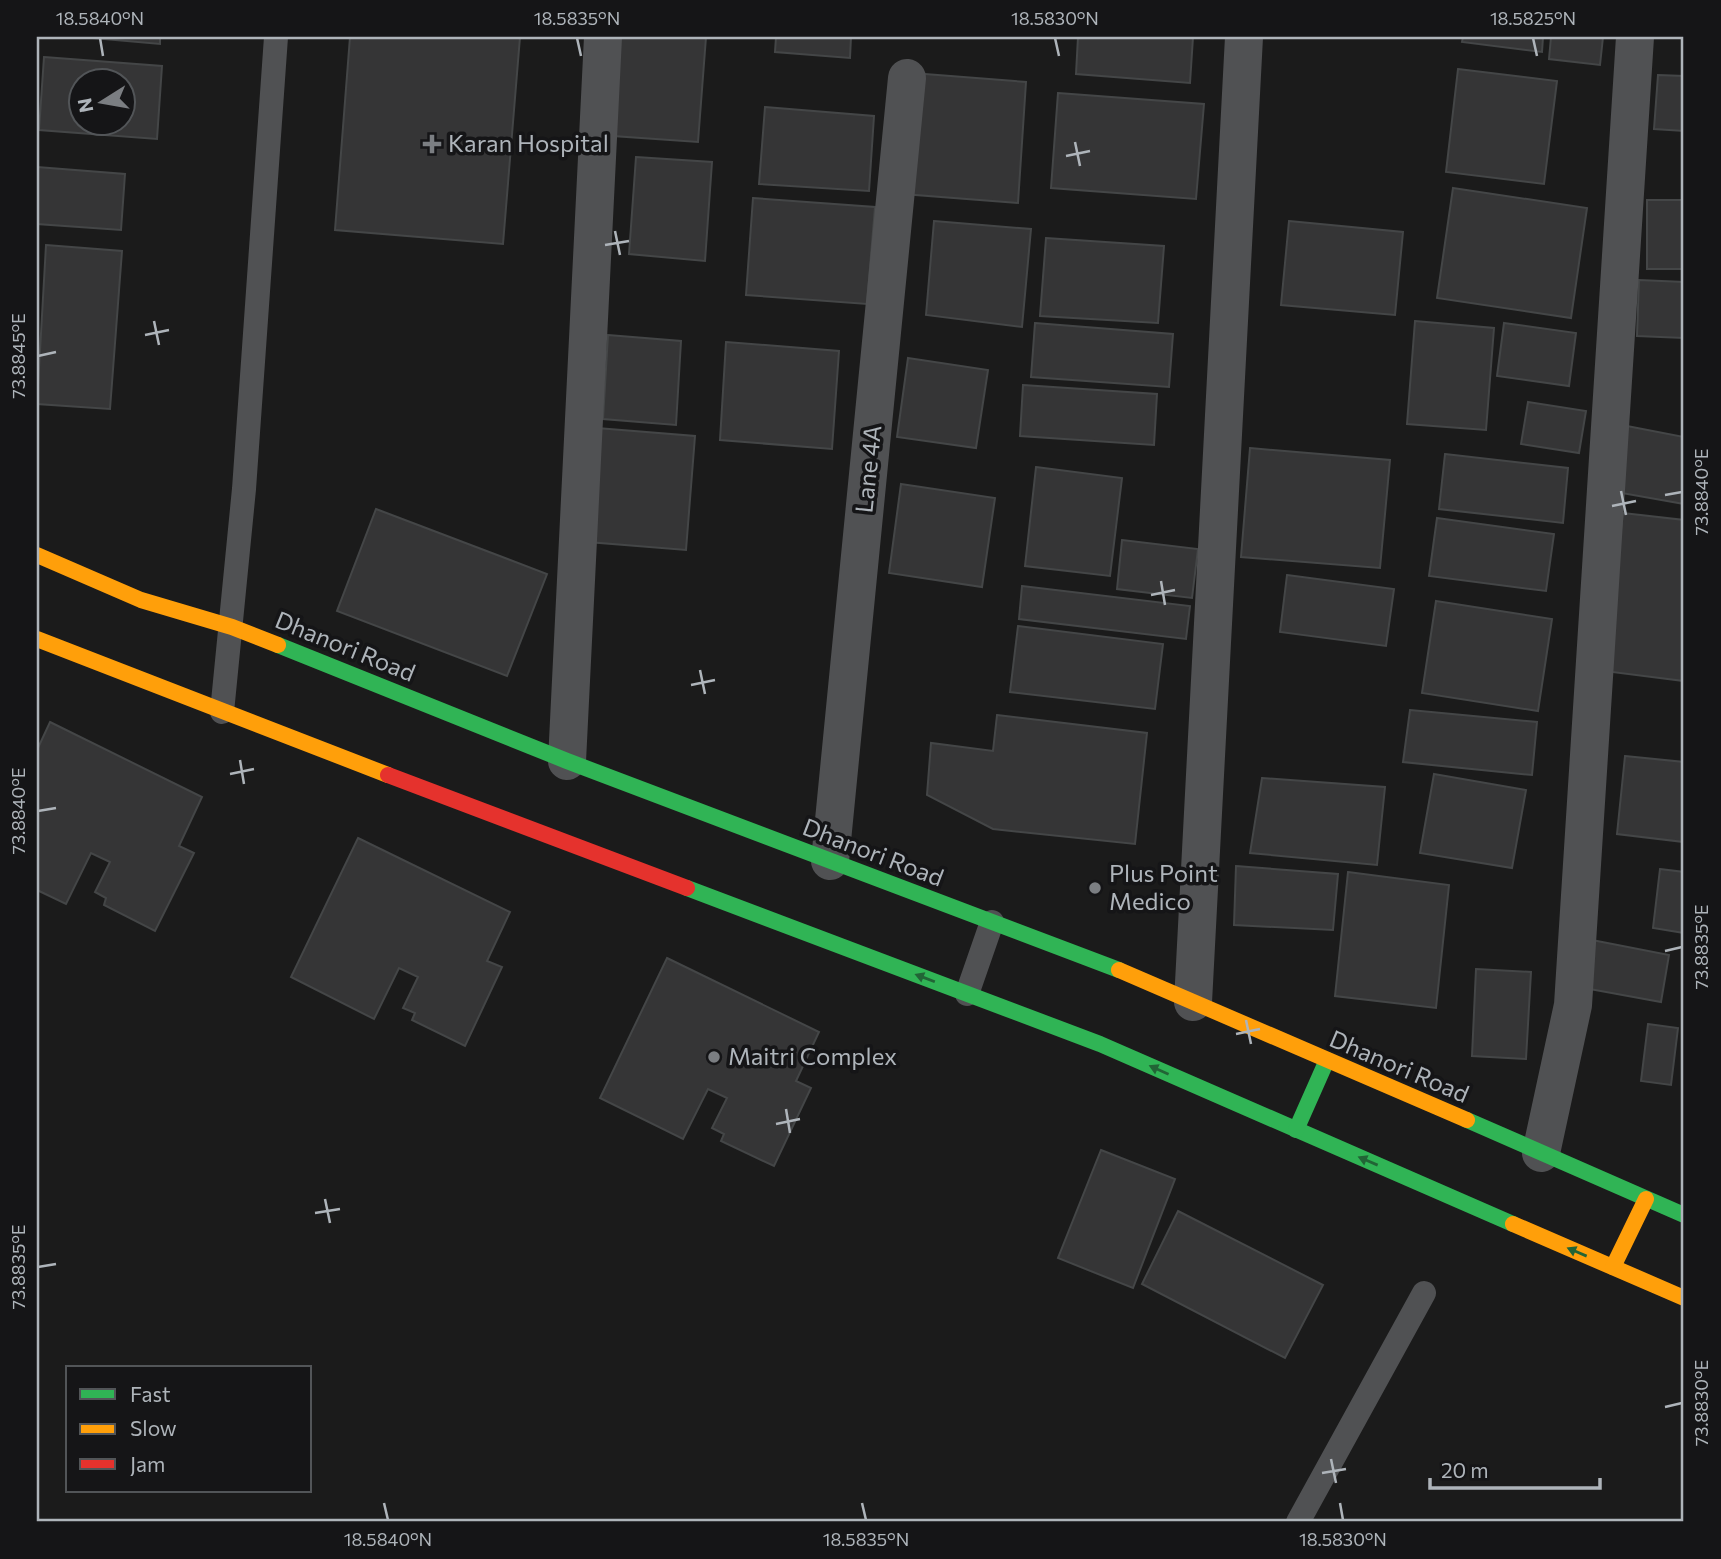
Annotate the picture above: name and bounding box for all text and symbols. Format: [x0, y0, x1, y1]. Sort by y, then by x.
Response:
text: 18.5840°N [56, 7, 144, 29]
text: 18.5835°N [534, 7, 620, 29]
text: 18.5830°N [1011, 7, 1099, 29]
text: 18.5825°N [1490, 7, 1576, 29]
north arrow [66, 66, 136, 136]
text: N [72, 96, 97, 115]
place label: Karan Hospital [448, 128, 609, 157]
marker: Karan Hospital [422, 134, 442, 154]
text: 73.8845°E [7, 313, 29, 399]
street label: Lane 4A [848, 423, 887, 514]
text: 73.8840°E [1690, 449, 1712, 535]
street label: Dhanori Road [271, 604, 420, 687]
text: 73.8840°E [7, 768, 29, 854]
street label: Dhanori Road [799, 811, 948, 892]
place label: Plus Point Medico [1109, 858, 1218, 915]
marker: Plus Point Medico [1087, 880, 1103, 896]
text: 73.8835°E [1690, 905, 1712, 989]
one-way arrow [915, 972, 936, 983]
street label: Dhanori Road [1326, 1023, 1474, 1108]
place label: Maitri Complex [728, 1041, 897, 1070]
marker: Maitri Complex [706, 1049, 722, 1065]
one-way arrow [1149, 1064, 1170, 1075]
one-way arrow [1358, 1155, 1378, 1167]
text: 73.8835°E [7, 1225, 29, 1309]
one-way arrow [1566, 1246, 1587, 1257]
text: 73.8830°E [1690, 1360, 1712, 1446]
legend [66, 1366, 312, 1492]
text: Fast [130, 1381, 171, 1406]
text: Slow [130, 1415, 177, 1440]
scale bar [1430, 1447, 1600, 1491]
text: Jam [130, 1451, 165, 1476]
text: 20 m [1441, 1457, 1489, 1482]
text: 18.5840°N [344, 1528, 432, 1550]
text: 18.5835°N [823, 1528, 909, 1550]
text: 18.5830°N [1299, 1528, 1387, 1550]

